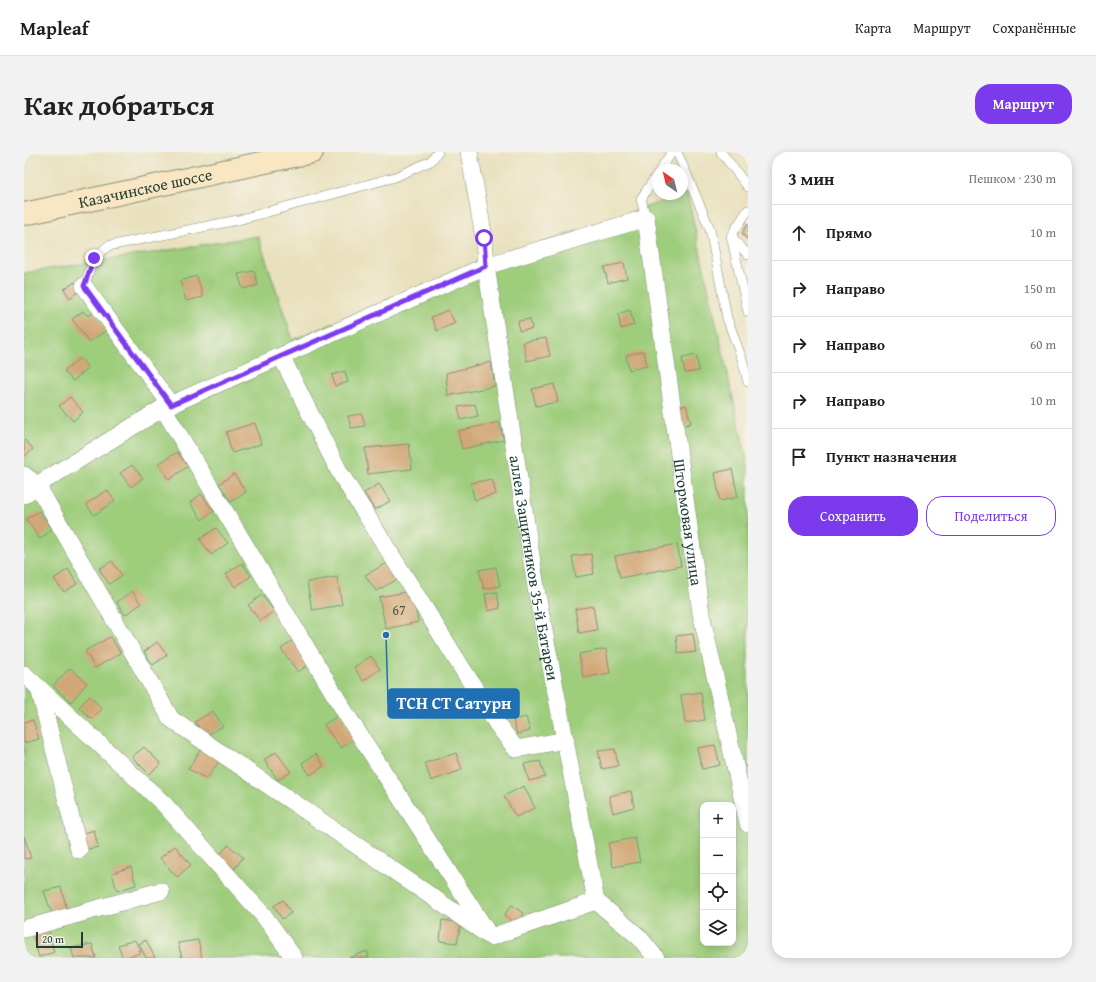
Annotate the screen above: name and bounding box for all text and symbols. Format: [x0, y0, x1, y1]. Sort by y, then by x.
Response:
text: Mapleaf [20, 14, 89, 42]
text: Карта [855, 18, 891, 38]
text: Маршрут [913, 18, 971, 38]
text: Сохранённые [993, 18, 1076, 38]
text: Как добраться [24, 84, 214, 125]
button: Маршрут [975, 84, 1072, 124]
street label: Казачинское шоссе [76, 162, 214, 214]
north arrow [652, 164, 688, 200]
text: 3 мин [788, 166, 834, 191]
text: Пешком · 230 m [969, 169, 1056, 188]
icon: ahead [788, 222, 810, 244]
text: Прямо [826, 222, 872, 243]
text: 10 m [1030, 223, 1056, 242]
route start [475, 229, 493, 247]
route end [85, 249, 103, 267]
icon: right [788, 278, 810, 300]
text: Направо [826, 278, 885, 299]
text: 150 m [1024, 279, 1056, 298]
icon: right [788, 334, 810, 356]
text: Направо [826, 334, 885, 355]
text: 60 m [1030, 335, 1056, 354]
icon: right [788, 390, 810, 412]
text: Направо [826, 390, 885, 411]
text: 10 m [1030, 391, 1056, 410]
icon: arrive [788, 446, 810, 468]
text: Пункт назначения [826, 446, 957, 467]
street label: аллея Защитников 35-й Батареи [504, 453, 565, 683]
street label: Штормовая улица [668, 457, 709, 587]
button: Сохранить [788, 496, 918, 536]
button: Поделиться [926, 496, 1056, 536]
house number: 67 [392, 600, 406, 620]
callout: ТСН СТ Сатурн [388, 689, 519, 718]
text: ТСН СТ Сатурн [396, 690, 512, 715]
map controls [700, 802, 736, 946]
button: + [700, 802, 736, 838]
button: − [700, 838, 736, 874]
button: locate [700, 874, 736, 910]
button: layers [700, 910, 736, 946]
scale bar [36, 930, 83, 949]
text: 20 m [42, 931, 64, 947]

